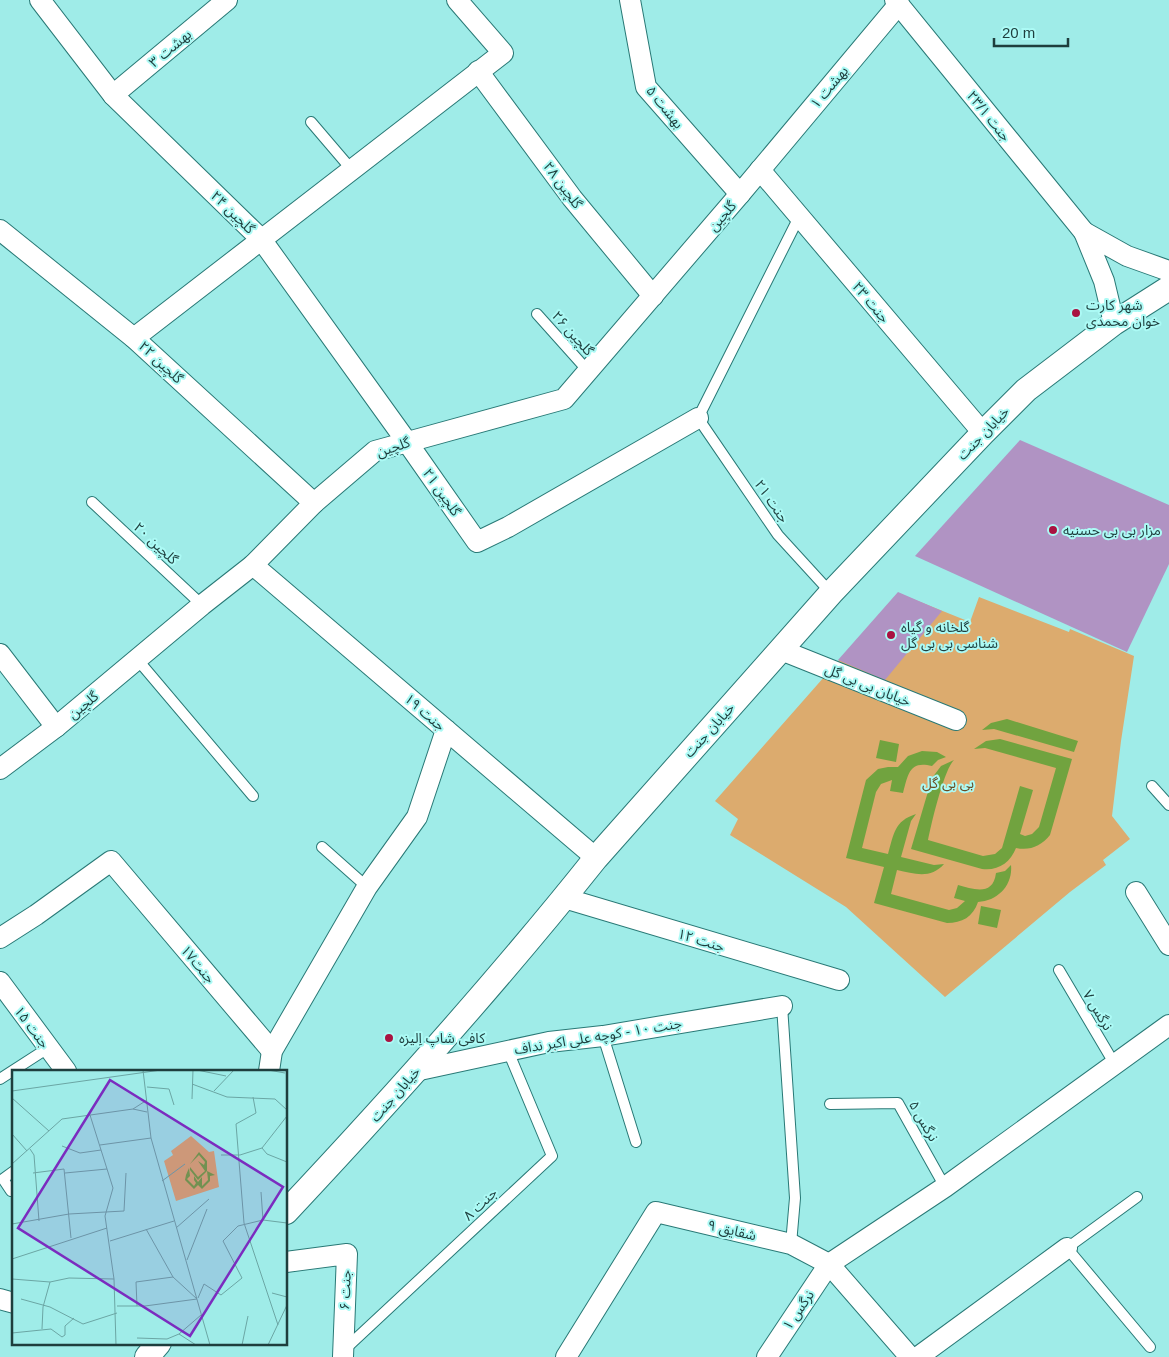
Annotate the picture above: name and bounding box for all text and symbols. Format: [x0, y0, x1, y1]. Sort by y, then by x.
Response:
scale bar [994, 15, 1068, 47]
text: 20 m [1002, 24, 1035, 41]
street label: بهشت ۳ [146, 26, 195, 71]
street label: بهشت ۱ [807, 63, 852, 112]
street label: بهشت ۵ [642, 83, 687, 132]
street label: جنت ۲۳/۱ [964, 88, 1014, 144]
street label: گلچین ۲۸ [539, 159, 586, 213]
street label: گلچین ۲۴ [207, 187, 258, 238]
street label: گلچین [705, 198, 741, 236]
street label: جنت ۲۳ [849, 278, 893, 326]
place label: شهر کارت خوان محمدی [1086, 297, 1160, 330]
street label: گلچین ۲۶ [547, 307, 597, 360]
marker: شهر کارت خوان محمدی [1070, 307, 1082, 319]
street label: گلچین ۲۲ [134, 338, 186, 388]
street label: خیابان جنت [954, 403, 1013, 463]
street label: گلچین [374, 434, 413, 462]
street label: گلچین ۲۱ [418, 465, 464, 520]
street label: جنت ۲۱ [752, 477, 792, 525]
street label: گلچین ۲۰ [129, 519, 181, 569]
place label: مزار بی بی حسنیه [1063, 522, 1161, 539]
marker: مزار بی بی حسنیه [1047, 524, 1059, 536]
place label: گلخانه و گیاه شناسی بی بی گل [901, 619, 998, 652]
marker: گلخانه و گیاه شناسی بی بی گل [885, 629, 897, 641]
street label: خیابان بی بی گل [823, 661, 913, 710]
street label: گلچین [65, 688, 103, 724]
street label: جنت ۱۹ [402, 690, 448, 734]
street label: خیابان جنت [681, 700, 738, 761]
park label: بی بی گل [922, 775, 974, 792]
street label: جنت ۱۲ [676, 925, 726, 955]
street label: جنت۱۷ [178, 942, 218, 986]
street label: نرگس ۷ [1079, 987, 1116, 1034]
street label: جنت ۱۵ [11, 1003, 53, 1051]
street label: جنت ۱۰ - کوچه علی اکبر نداف [513, 1015, 683, 1059]
place label: کافی شاپ اِلیزه [399, 1030, 485, 1048]
marker: کافی شاپ اِلیزه [383, 1032, 395, 1044]
street label: خیابان جنت [367, 1063, 424, 1125]
inset map [12, 1070, 288, 1344]
street label: نرگس ۵ [905, 1098, 942, 1145]
street label: جنت ۸ [460, 1184, 500, 1224]
street label: شقایق ۹ [706, 1217, 758, 1245]
street label: جنت ۶ [336, 1270, 354, 1310]
street label: نرگس ۱ [779, 1287, 818, 1333]

